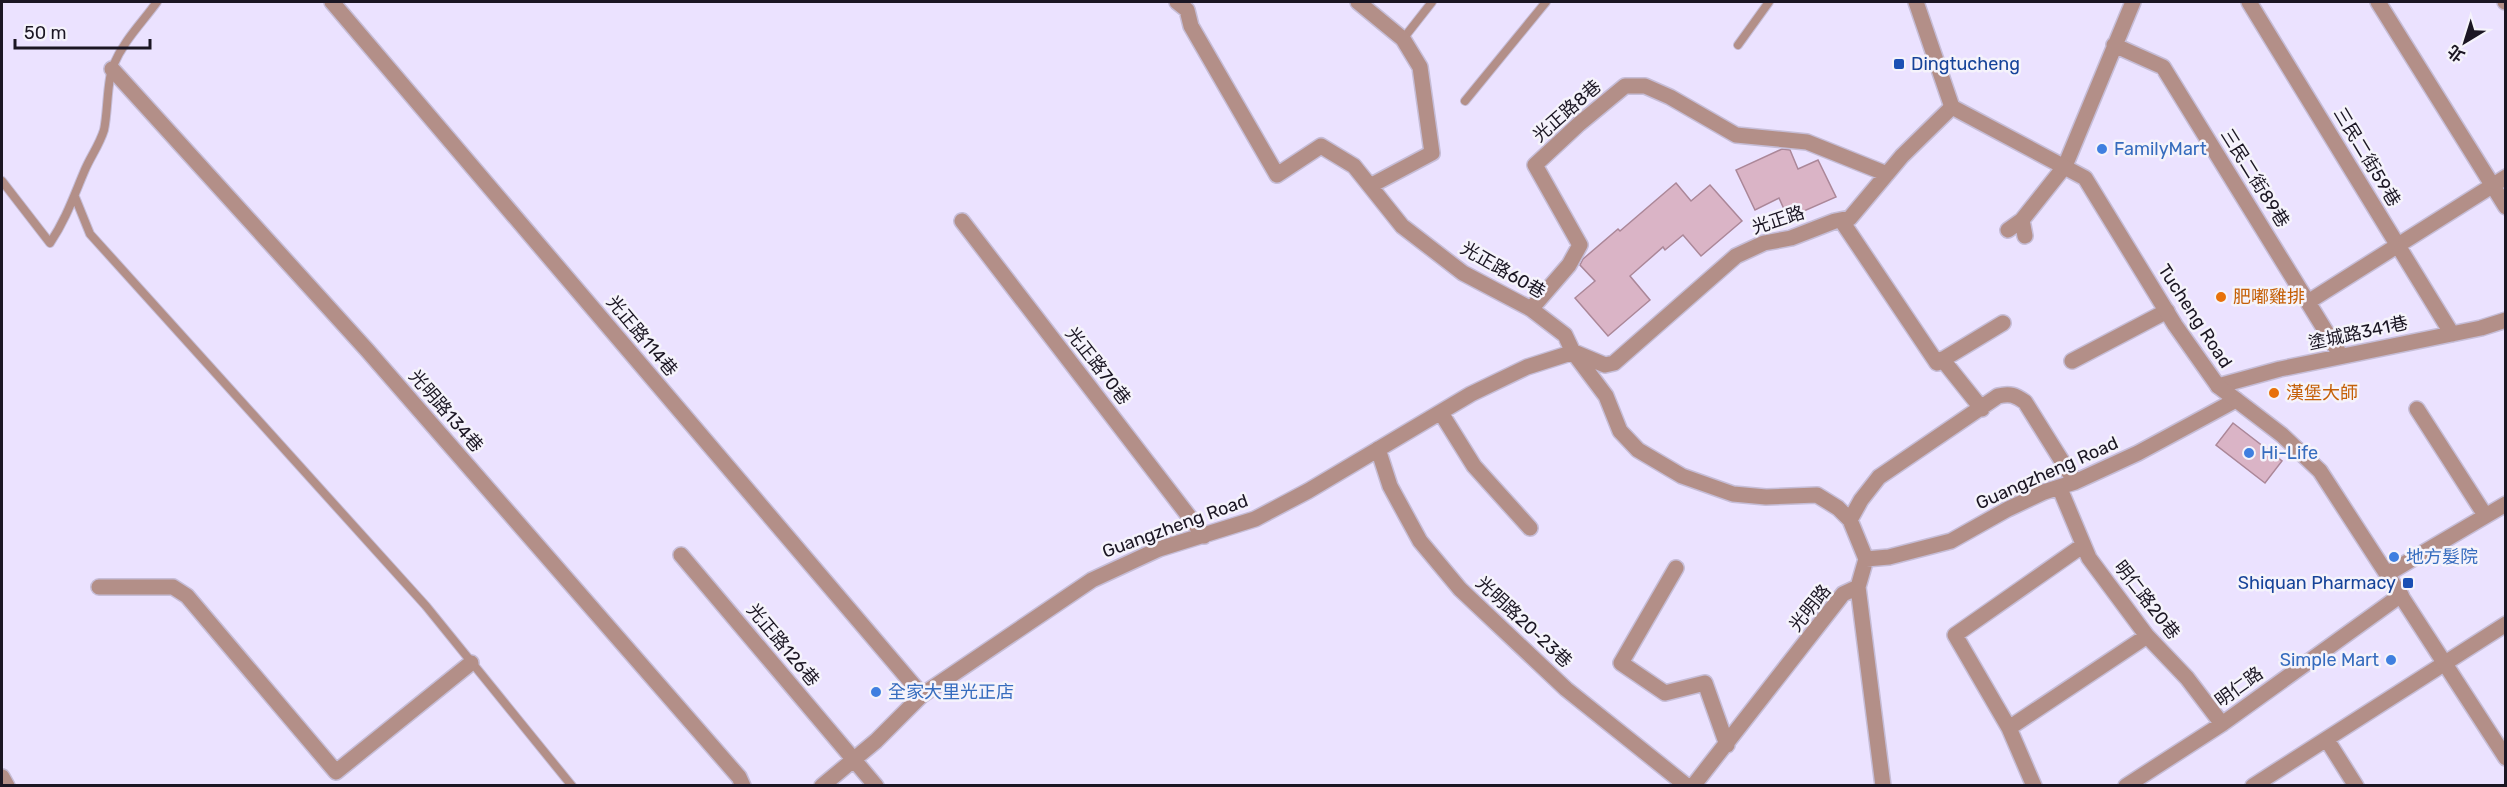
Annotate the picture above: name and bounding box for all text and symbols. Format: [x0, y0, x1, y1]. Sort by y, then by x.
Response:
scale bar [15, 12, 150, 50]
north arrow [2435, 12, 2495, 72]
text: 50 m [24, 22, 67, 44]
text: 北 [2444, 41, 2468, 66]
place label: Dingtucheng [1911, 53, 2020, 75]
marker: Dingtucheng [1892, 57, 1906, 71]
street label: 光正路8巷 [1528, 75, 1606, 147]
street label: 三民二街59巷 [2329, 104, 2405, 210]
street label: 三民二街89巷 [2216, 125, 2294, 231]
place label: FamilyMart [2114, 138, 2207, 160]
marker: FamilyMart [2095, 142, 2109, 156]
street label: 光正路 [1749, 201, 1807, 239]
street label: 光正路60巷 [1457, 237, 1549, 303]
street label: Tucheng Road [2153, 260, 2237, 372]
place label: 肥嘟雞排 [2233, 286, 2305, 308]
marker: 肥嘟雞排 [2214, 290, 2228, 304]
street label: 光正路114巷 [602, 291, 682, 381]
street label: 塗城路341巷 [2306, 312, 2410, 354]
street label: 光正路70巷 [1061, 323, 1135, 409]
street label: 光明路134巷 [404, 365, 488, 457]
place label: 漢堡大師 [2286, 382, 2358, 404]
marker: 漢堡大師 [2267, 386, 2281, 400]
street label: Guangzheng Road [1972, 432, 2122, 514]
place label: Hi-Life [2261, 442, 2318, 464]
marker: Hi-Life [2242, 446, 2256, 460]
street label: Guangzheng Road [1099, 489, 1251, 563]
place label: 地方髮院 [2406, 546, 2478, 568]
marker: 地方髮院 [2387, 550, 2401, 564]
street label: 明仁路20巷 [2109, 556, 2185, 644]
street label: 光明路20-23巷 [1471, 572, 1577, 672]
place label: Shiquan Pharmacy [2238, 572, 2396, 594]
marker: Shiquan Pharmacy [2401, 576, 2415, 590]
street label: 光明路 [1784, 580, 1836, 636]
street label: 光正路126巷 [742, 599, 824, 691]
place label: Simple Mart [2280, 649, 2379, 671]
marker: Simple Mart [2384, 653, 2398, 667]
street label: 明仁路 [2211, 662, 2267, 712]
place label: 全家大里光正店 [888, 681, 1014, 703]
marker: 全家大里光正店 [869, 685, 883, 699]

